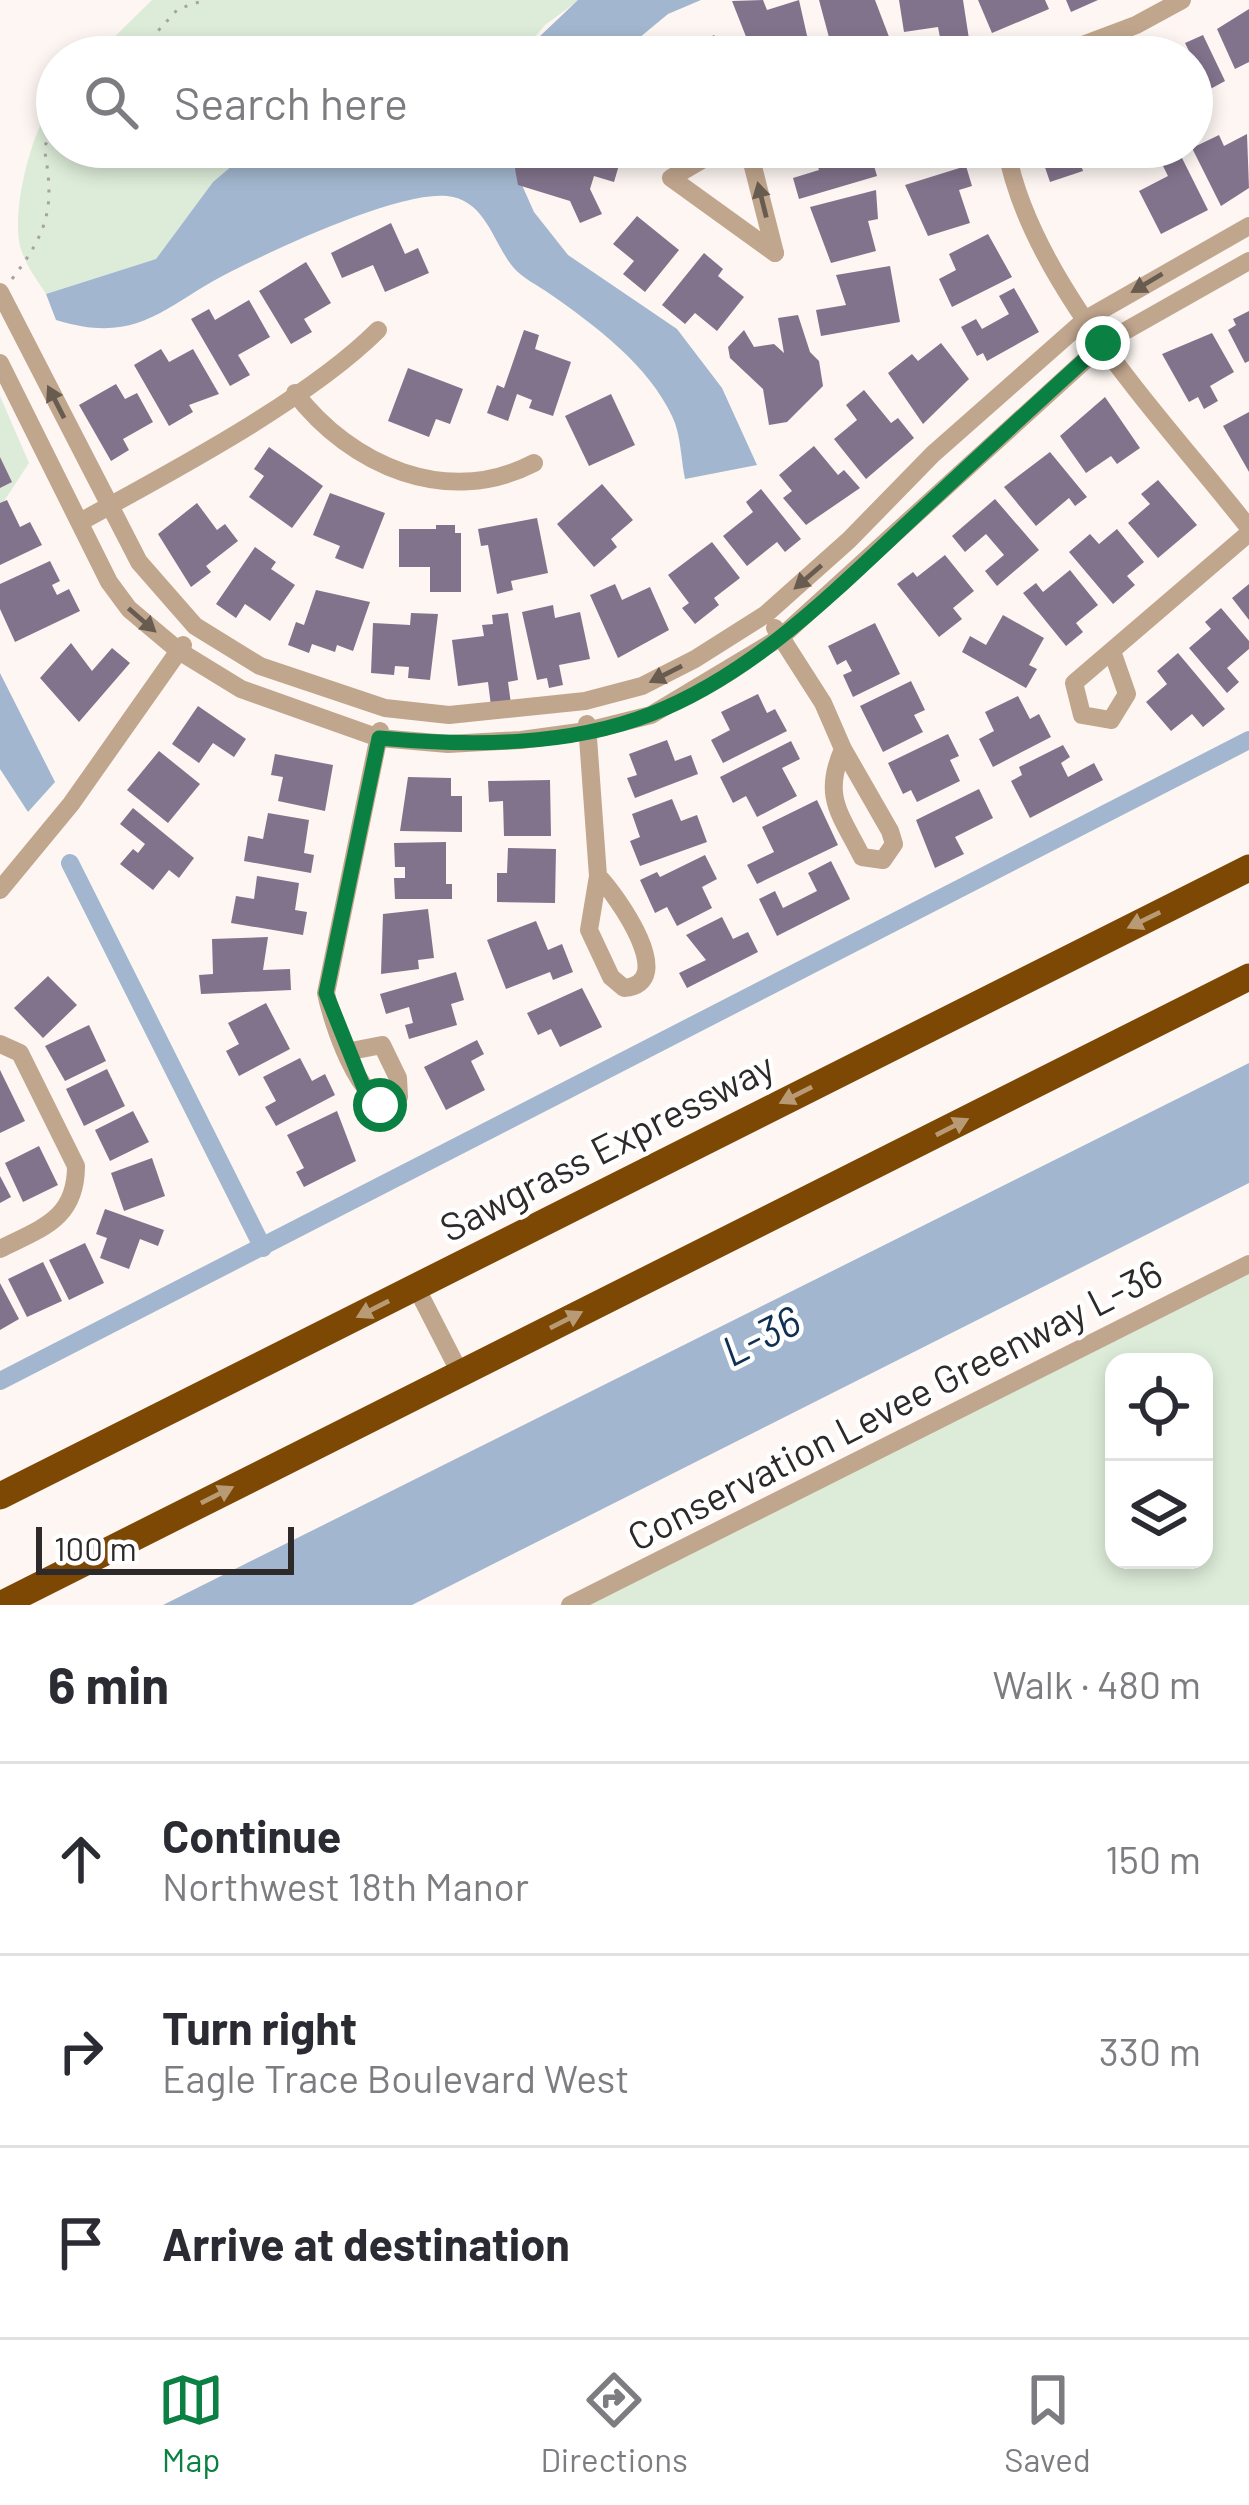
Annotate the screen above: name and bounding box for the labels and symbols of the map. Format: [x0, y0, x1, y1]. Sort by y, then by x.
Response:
one-way arrow [752, 181, 771, 218]
one-way arrow [1130, 272, 1164, 293]
route end [1076, 316, 1130, 370]
one-way arrow [46, 385, 66, 419]
one-way arrow [793, 563, 822, 590]
one-way arrow [127, 606, 157, 632]
one-way arrow [649, 664, 683, 684]
one-way arrow [1127, 910, 1161, 930]
street label: Sawgrass Expressway [431, 1041, 781, 1250]
route start [353, 1078, 407, 1132]
one-way arrow [779, 1085, 813, 1105]
one-way arrow [935, 1117, 969, 1137]
street label: Conservation Levee Greenway L-36 [619, 1248, 1169, 1559]
water label: L-36 [713, 1293, 808, 1375]
one-way arrow [355, 1298, 390, 1318]
one-way arrow [548, 1311, 583, 1331]
one-way arrow [200, 1486, 234, 1506]
scale bar [36, 1521, 294, 1574]

